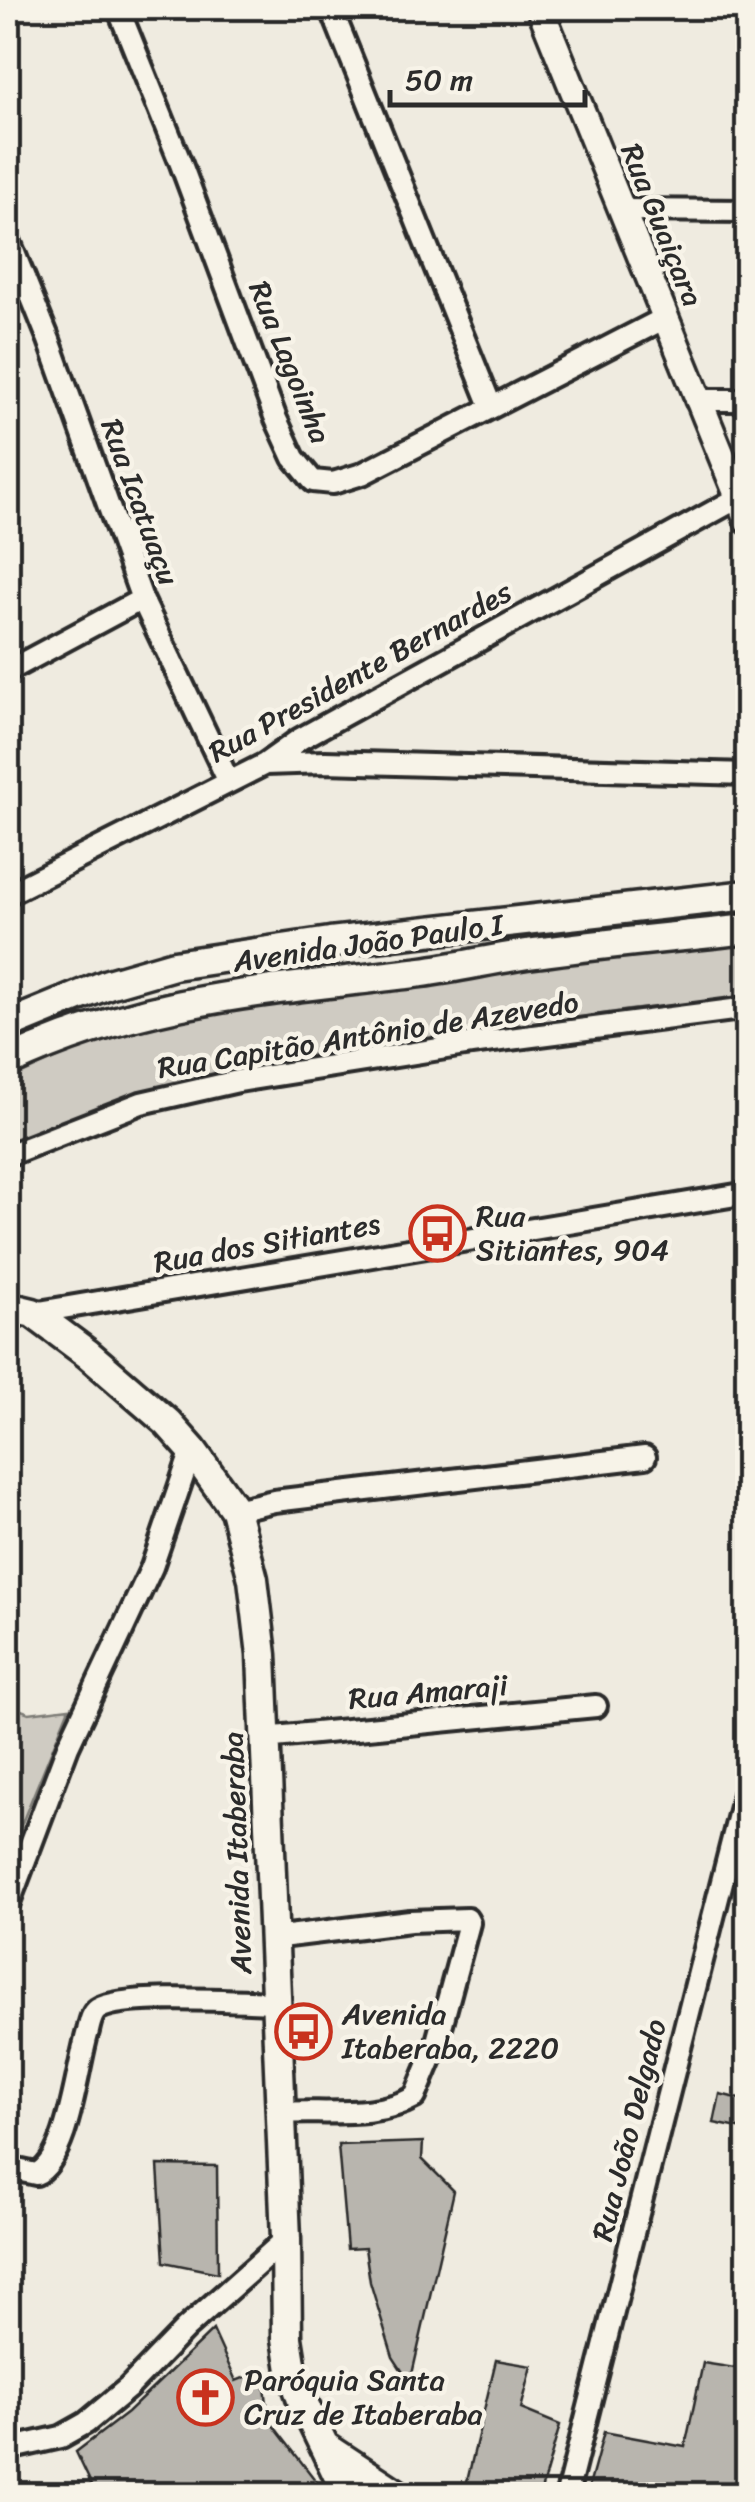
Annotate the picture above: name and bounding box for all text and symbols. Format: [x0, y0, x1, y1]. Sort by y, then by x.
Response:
scale bar [390, 45, 585, 107]
text: 50 m [405, 53, 473, 107]
street label: Rua Guaiçara [605, 135, 719, 315]
street label: Rua Lagoinha [233, 272, 347, 452]
street label: Rua Icatuaçu [85, 411, 195, 593]
street label: Rua Presidente Bernardes [198, 566, 522, 778]
street label: Avenida João Paulo I [229, 897, 508, 989]
street label: Rua Capitão Antônio de Azevedo [154, 975, 583, 1095]
place label: Rua Sitiantes, 904 [476, 1189, 669, 1277]
street label: Rua dos Sitiantes [150, 1196, 385, 1289]
bus stop icon: Rua Sitiantes, 904 [407, 1203, 467, 1263]
street label: Rua Amaraji [346, 1658, 511, 1726]
street label: Avenida Itaberaba [206, 1731, 268, 1976]
place label: Avenida Itaberaba, 2220 [341, 1987, 559, 2075]
bus stop icon: Avenida Itaberaba, 2220 [273, 2001, 333, 2061]
street label: Rua João Delgado [575, 2013, 683, 2247]
place label: Paróquia Santa Cruz de Itaberaba [244, 2353, 483, 2441]
church icon: Paróquia Santa Cruz de Itaberaba [175, 2367, 235, 2427]

